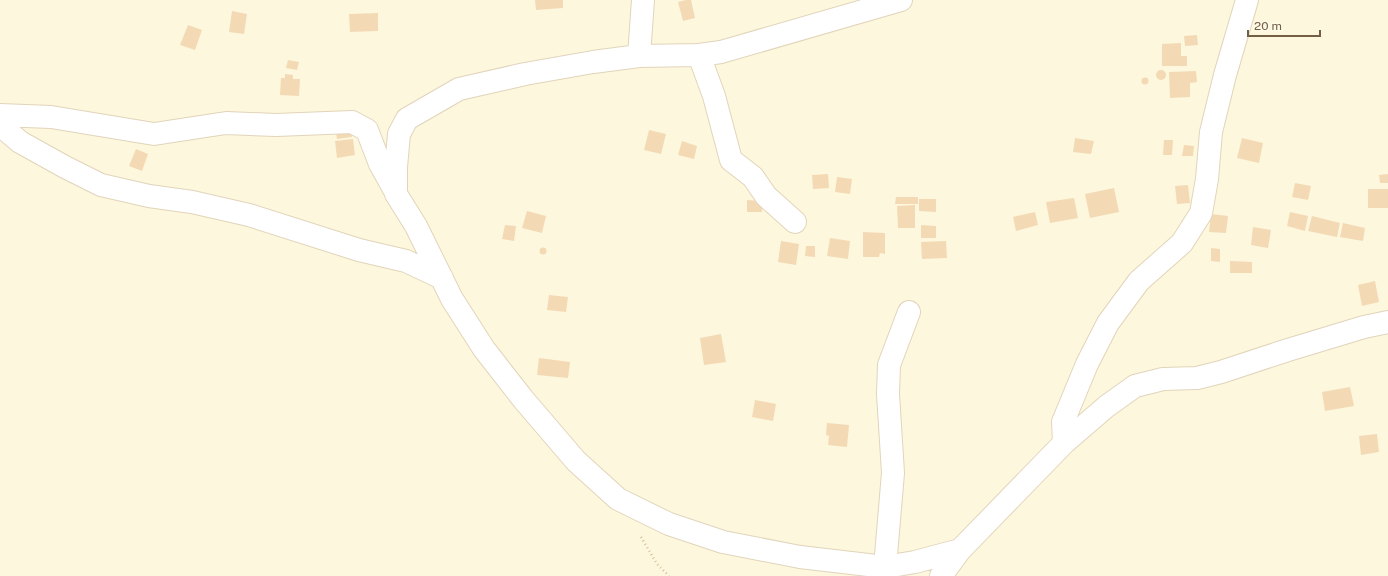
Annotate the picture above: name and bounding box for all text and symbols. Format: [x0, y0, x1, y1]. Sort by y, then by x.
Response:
scale bar [1248, 12, 1320, 38]
text: 20 m [1254, 19, 1282, 33]

